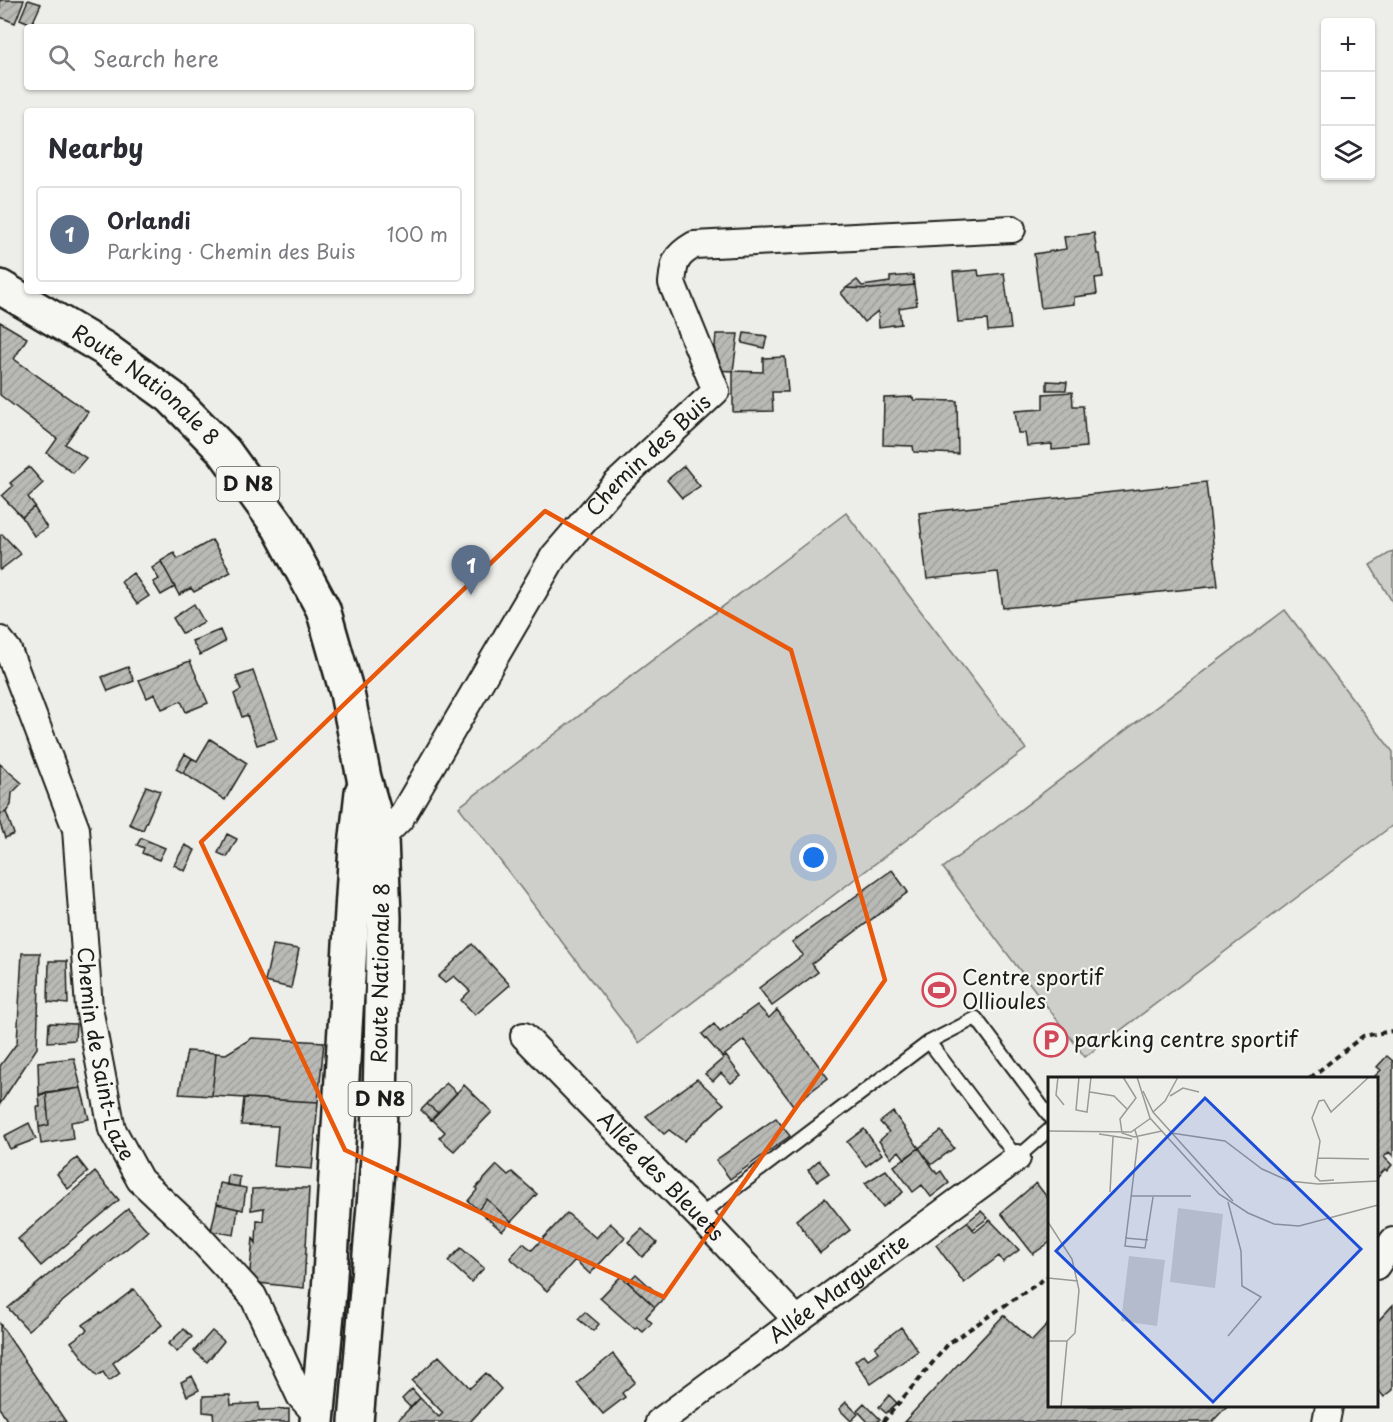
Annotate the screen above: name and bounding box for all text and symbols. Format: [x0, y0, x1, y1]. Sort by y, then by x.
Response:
map controls [1321, 18, 1375, 180]
button: + [1321, 18, 1375, 72]
search box [24, 24, 474, 90]
icon: search [45, 41, 78, 74]
text: Search here [93, 41, 219, 74]
button: − [1321, 72, 1375, 126]
button: layers [1321, 126, 1375, 180]
text: Nearby [48, 128, 143, 167]
text: Orlandi [107, 203, 191, 236]
text: 1 [65, 219, 74, 249]
text: 100 m [387, 219, 448, 249]
text: Parking · Chemin des Buis [107, 236, 355, 266]
street label: Route Nationale 8 [67, 315, 228, 452]
street label: Chemin des Buis [577, 385, 717, 522]
road number: D N8 [216, 467, 280, 501]
pin: 1 [452, 546, 490, 595]
your location [799, 843, 828, 872]
street label: Route Nationale 8 [361, 882, 397, 1064]
street label: Chemin de Saint-Laze [71, 946, 144, 1166]
place label: Centre sportif Ollioules [962, 960, 1104, 1016]
sports icon: Centre sportif Ollioules [921, 972, 957, 1008]
parking icon: parking centre sportif [1033, 1022, 1069, 1058]
place label: parking centre sportif [1074, 1022, 1299, 1054]
inset map [1048, 1077, 1378, 1407]
road number: D N8 [348, 1082, 412, 1116]
street label: Allée des Bleuets [591, 1103, 733, 1248]
street label: Allée Marguerite [761, 1225, 915, 1350]

